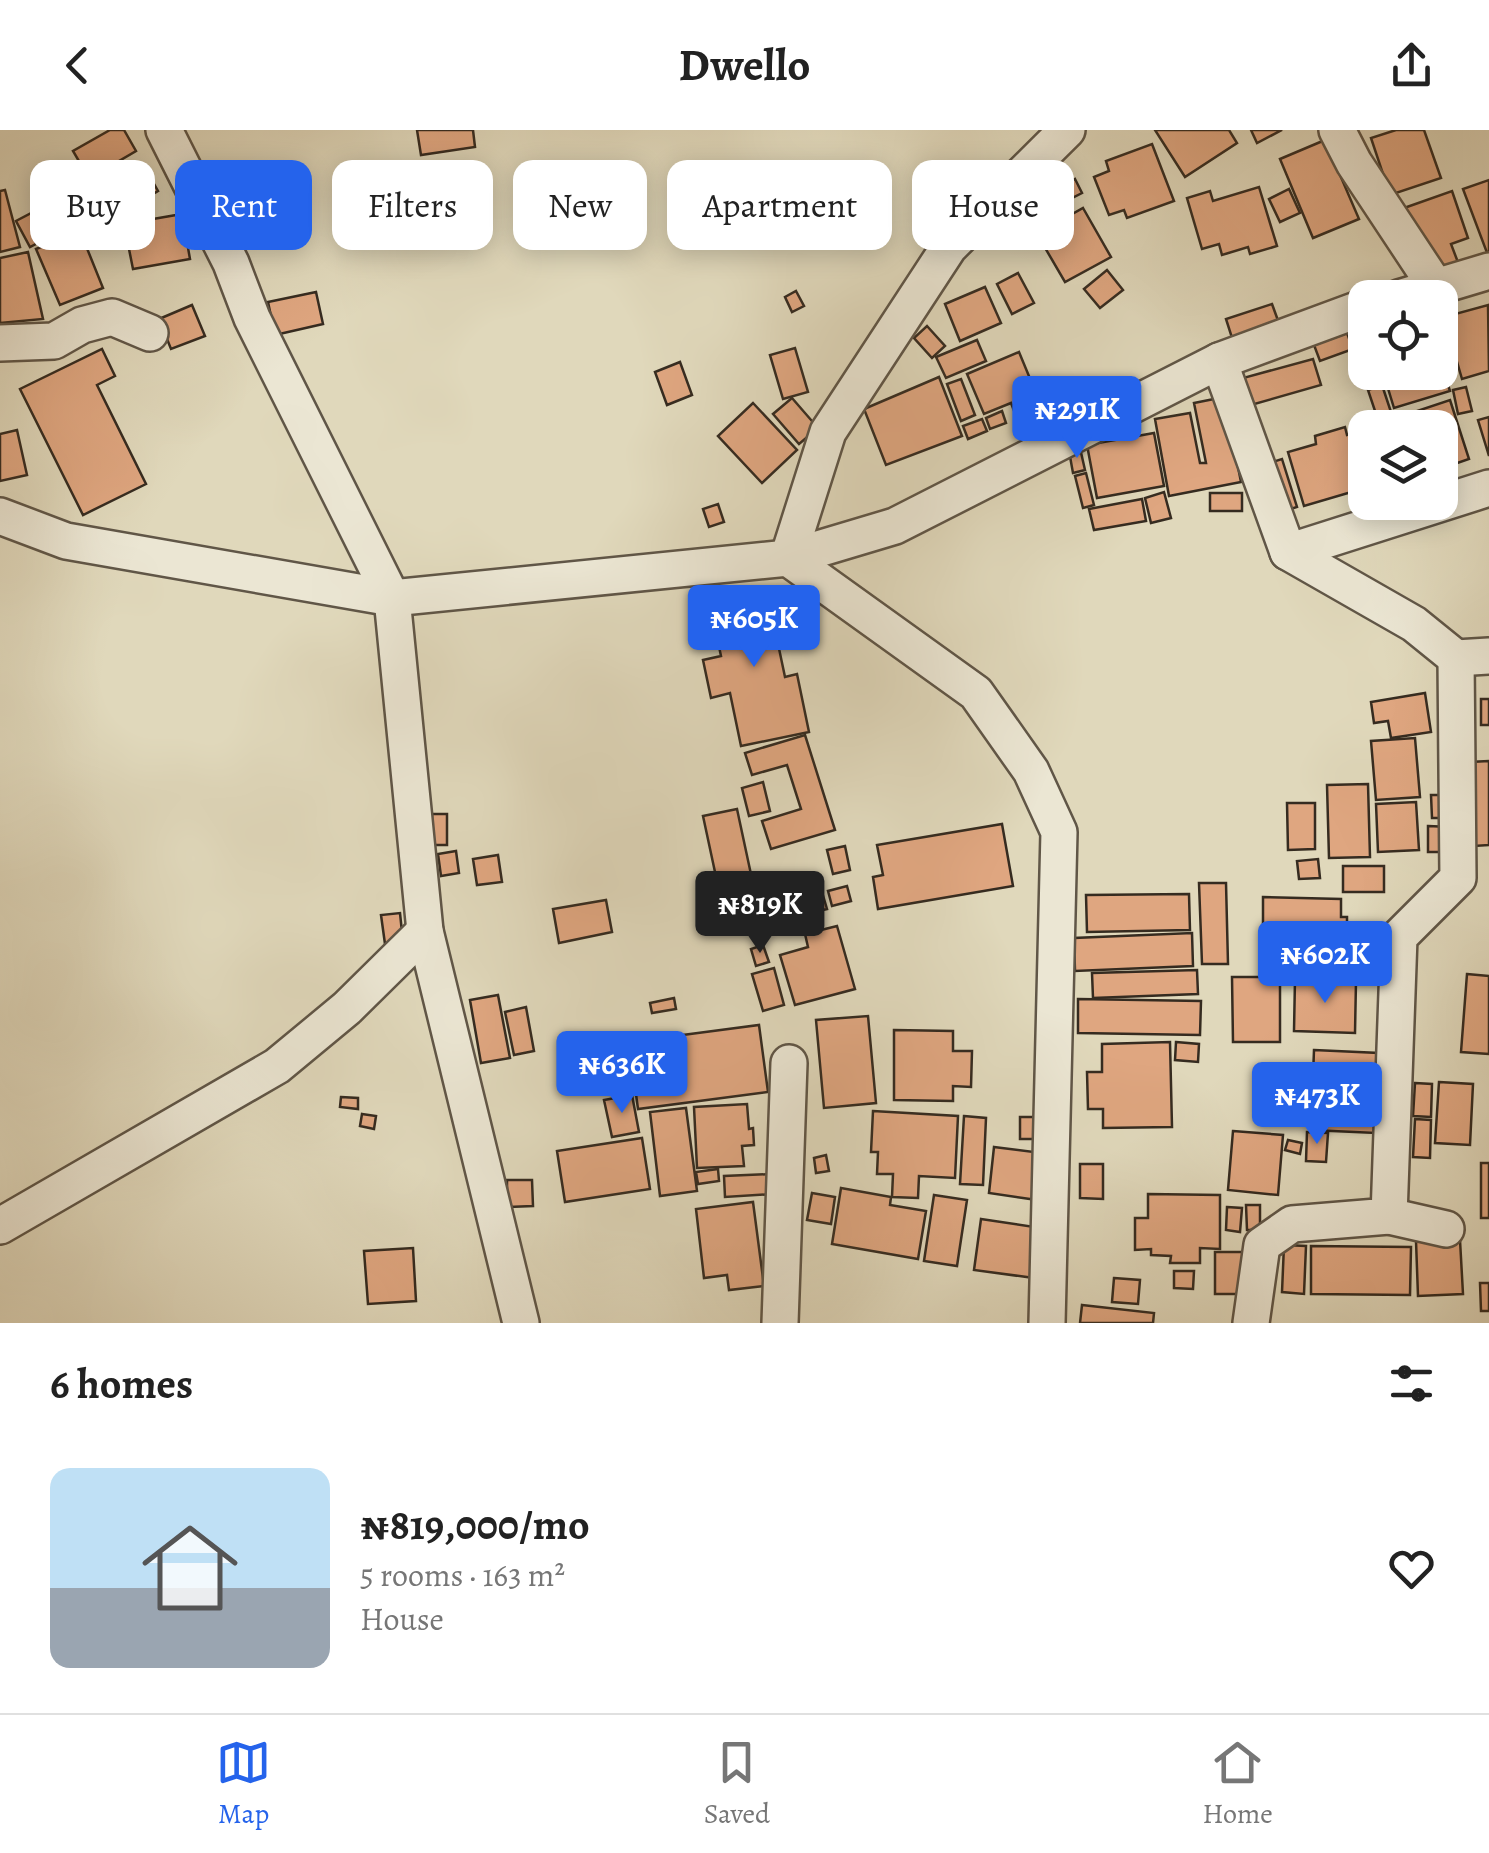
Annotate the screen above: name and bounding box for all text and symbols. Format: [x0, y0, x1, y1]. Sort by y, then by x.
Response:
text: Dwello [679, 34, 810, 96]
icon: back [50, 38, 105, 93]
icon: share [1384, 38, 1439, 93]
chip: Buy [30, 160, 155, 250]
chip: Rent [175, 160, 312, 250]
chip: Filters [332, 160, 493, 250]
chip: New [513, 160, 647, 250]
chip: Apartment [667, 160, 892, 250]
chip: House [912, 160, 1074, 250]
map controls [1348, 280, 1458, 520]
button: locate [1348, 280, 1458, 390]
pin: ₦291K [1007, 376, 1147, 461]
text: ₦291K [1034, 386, 1120, 430]
button: layers [1348, 410, 1458, 520]
pin: ₦605K [684, 585, 824, 670]
text: ₦605K [710, 595, 798, 639]
pin: ₦819K [690, 871, 830, 956]
text: ₦819K [717, 881, 803, 925]
pin: ₦602K [1255, 921, 1395, 1006]
text: ₦602K [1280, 931, 1370, 975]
pin: ₦636K [552, 1031, 692, 1116]
text: ₦636K [578, 1041, 666, 1085]
pin: ₦473K [1247, 1062, 1387, 1147]
text: ₦473K [1274, 1072, 1360, 1116]
text: 6 homes [50, 1355, 193, 1412]
icon: filters [1384, 1356, 1439, 1411]
text: ₦819,000/mo [360, 1496, 590, 1553]
icon: home [130, 1508, 250, 1628]
icon: heart [1384, 1541, 1439, 1596]
text: 5 rooms · 163 m² [360, 1553, 565, 1597]
text: House [360, 1597, 444, 1641]
tab: Map [216, 1735, 271, 1833]
tab: Saved [704, 1735, 770, 1833]
tab: Home [1202, 1735, 1273, 1833]

